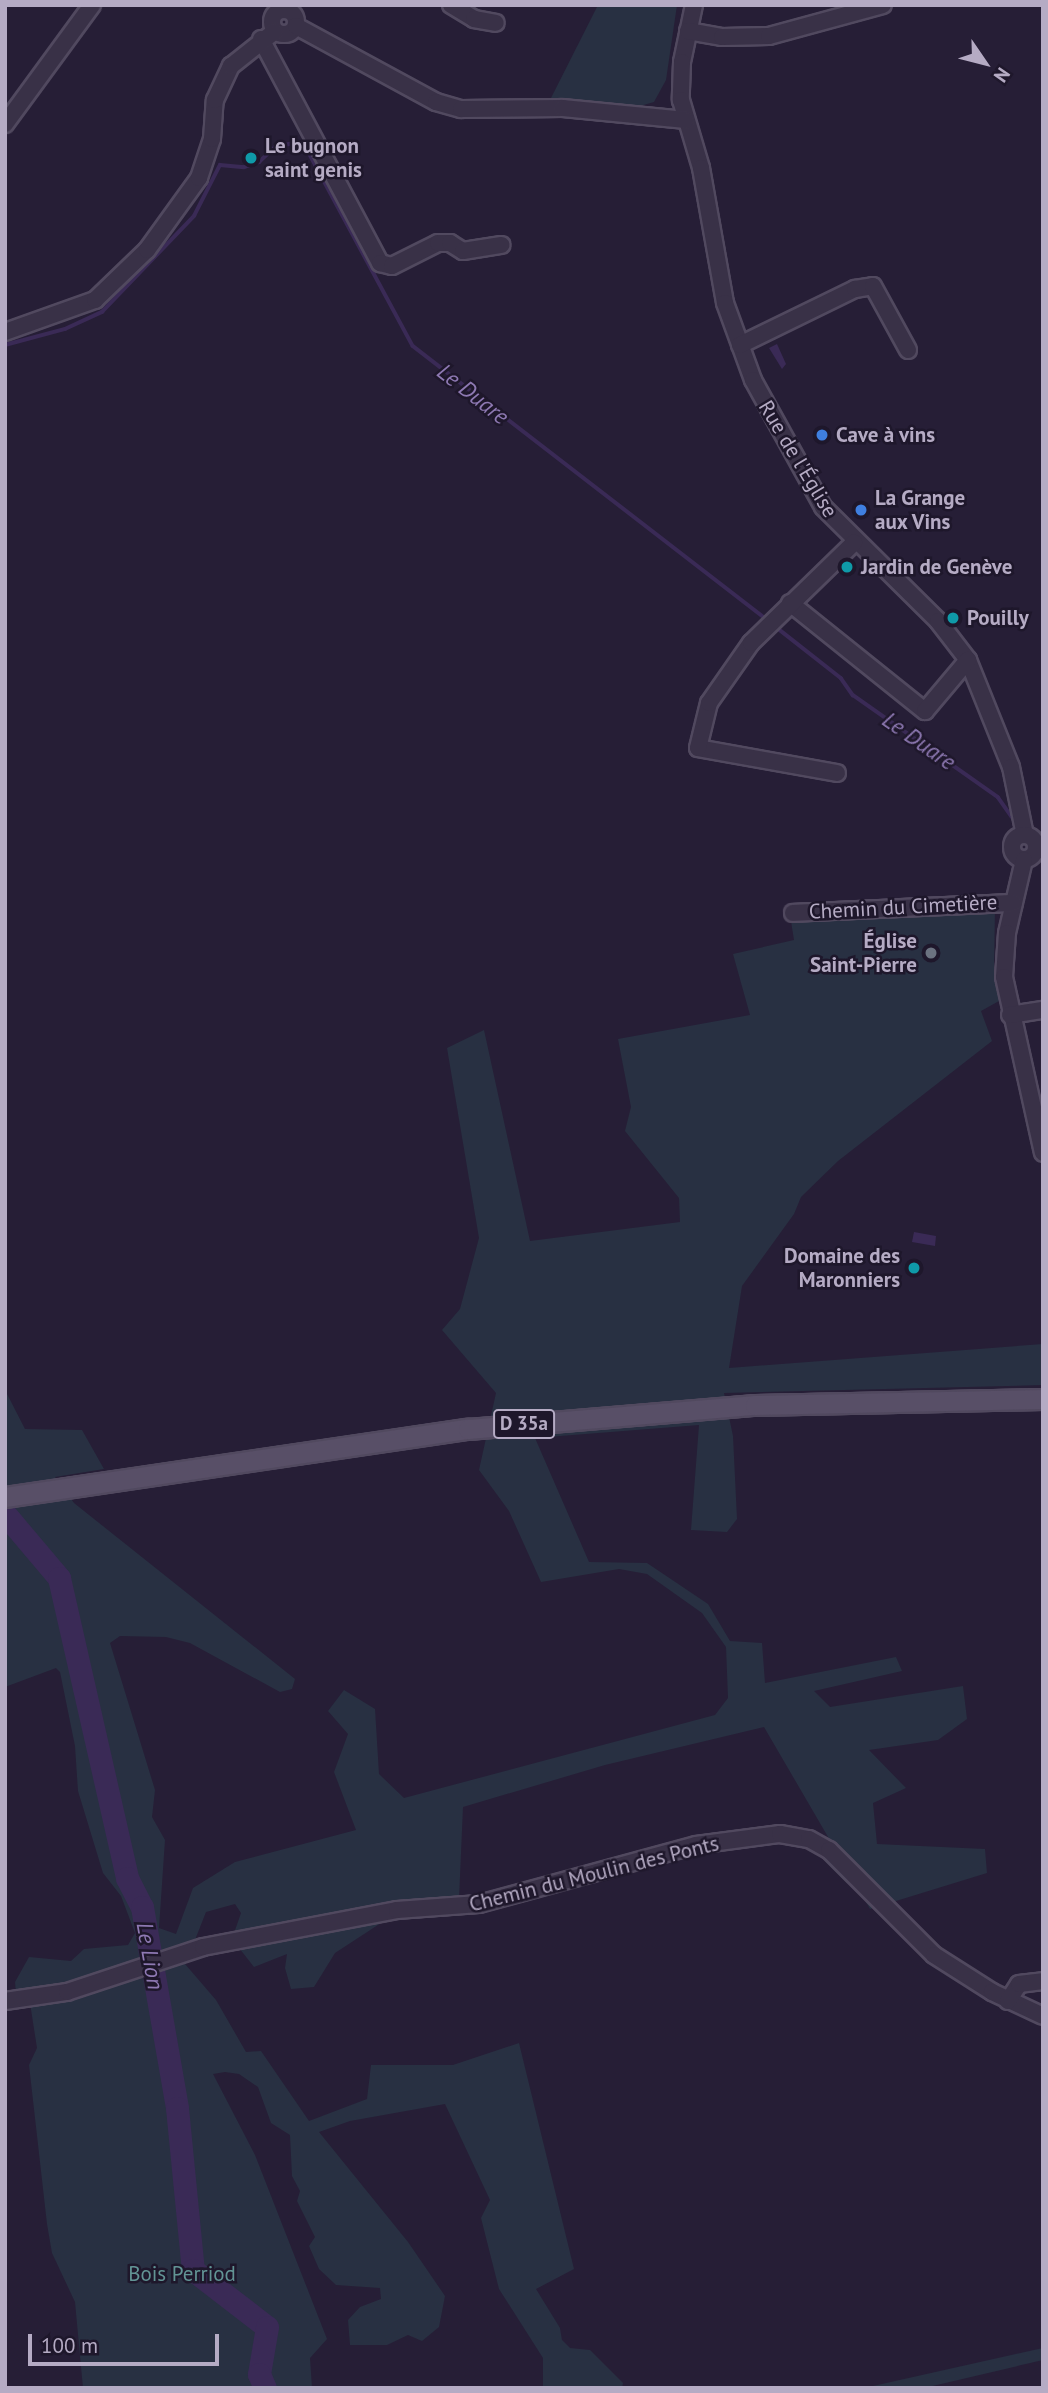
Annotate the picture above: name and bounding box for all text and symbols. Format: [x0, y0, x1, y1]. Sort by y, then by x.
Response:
north arrow [950, 28, 1020, 98]
text: N [989, 63, 1016, 87]
place label: Le bugnon saint genis [265, 133, 362, 183]
marker: Le bugnon saint genis [243, 150, 259, 166]
water label: Le Duare [432, 358, 514, 430]
street label: Rue de l'Église [753, 396, 843, 522]
place label: Cave à vins [836, 422, 935, 448]
marker: Cave à vins [814, 427, 830, 443]
place label: La Grange aux Vins [875, 485, 965, 535]
marker: La Grange aux Vins [853, 502, 869, 518]
place label: Jardin de Genève [861, 554, 1013, 580]
marker: Jardin de Genève [839, 559, 855, 575]
place label: Pouilly [967, 605, 1029, 631]
marker: Pouilly [945, 610, 961, 626]
water label: Le Duare [877, 706, 961, 776]
street label: Chemin du Cimetière [808, 889, 998, 925]
place label: Église Saint-Pierre [810, 928, 917, 978]
marker: Église Saint-Pierre [923, 945, 939, 961]
place label: Domaine des Maronniers [784, 1243, 900, 1293]
marker: Domaine des Maronniers [906, 1260, 922, 1276]
road number: D 35a [492, 1408, 556, 1440]
street label: Chemin du Moulin des Ponts [467, 1831, 721, 1917]
water label: Le Lion [131, 1920, 169, 1992]
park label: Bois Perriod [128, 2261, 236, 2287]
scale bar [32, 2320, 222, 2364]
text: 100 m [41, 2332, 98, 2359]

